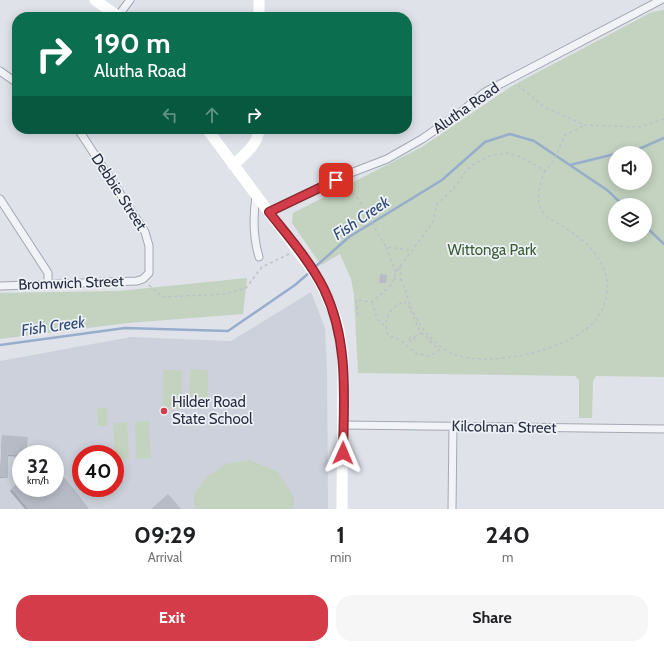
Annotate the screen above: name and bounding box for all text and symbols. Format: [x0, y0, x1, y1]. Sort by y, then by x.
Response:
text: 190 m [94, 26, 170, 60]
icon: right [28, 28, 80, 80]
text: Alutha Road [94, 60, 186, 82]
street label: Alutha Road [429, 79, 503, 137]
icon: left [159, 104, 181, 126]
icon: ahead [201, 104, 223, 126]
icon: right [243, 104, 265, 126]
map controls [608, 146, 652, 242]
button: sound [608, 146, 652, 190]
street label: Debbie Street [88, 150, 150, 234]
pin [319, 163, 353, 197]
icon: arrive [325, 169, 347, 191]
water label: Fish Creek [329, 192, 394, 244]
button: layers [608, 198, 652, 242]
park label: Wittonga Park [447, 241, 537, 259]
street label: Bromwich Street [18, 272, 124, 294]
water label: Fish Creek [20, 312, 87, 340]
place label: Hilder Road State School [172, 393, 253, 428]
marker: Hilder Road State School [159, 406, 169, 416]
street label: Kilcolman Street [452, 417, 556, 437]
position arrow [322, 432, 364, 474]
speed limit sign: 40 [72, 445, 124, 497]
text: 32 [27, 454, 49, 478]
text: km/h [27, 474, 49, 487]
text: 09:29 [134, 520, 196, 549]
text: 1 [336, 520, 345, 549]
text: 240 [485, 520, 530, 549]
text: Arrival [148, 549, 182, 565]
text: min [330, 549, 351, 565]
text: m [502, 549, 513, 565]
button: Exit [16, 595, 328, 641]
button: Share [336, 595, 648, 641]

